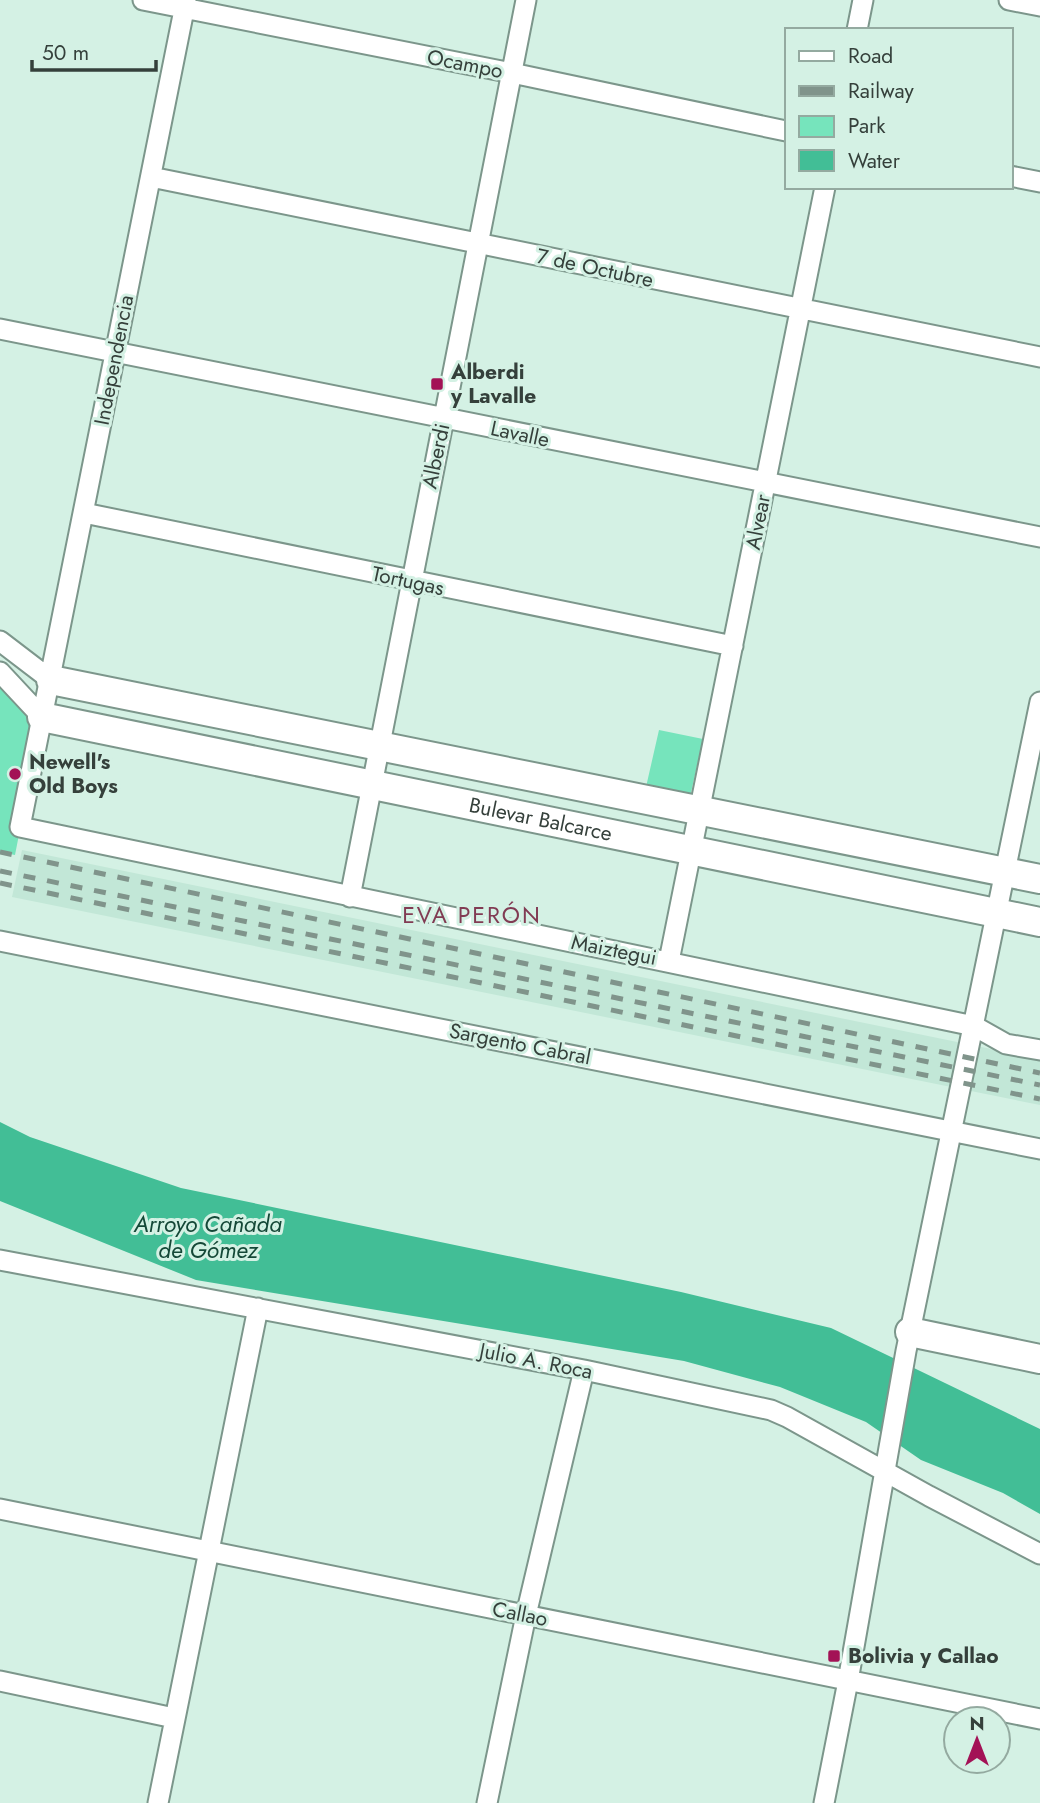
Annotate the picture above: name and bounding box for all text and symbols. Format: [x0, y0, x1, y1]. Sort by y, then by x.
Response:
scale bar [32, 28, 156, 72]
legend [785, 28, 1012, 189]
text: 50 m [42, 38, 89, 68]
text: Road [848, 41, 893, 71]
street label: Ocampo [425, 42, 505, 86]
text: Railway [848, 76, 914, 106]
text: Park [848, 111, 886, 141]
text: Water [848, 146, 901, 176]
street label: 7 de Octubre [534, 241, 656, 295]
street label: Independencia [87, 292, 141, 428]
place label: Alberdi y Lavalle [450, 357, 536, 411]
marker: Alberdi y Lavalle [429, 376, 445, 392]
street label: Lavalle [488, 413, 552, 455]
street label: Alberdi [414, 421, 458, 491]
street label: Alvear [738, 491, 778, 552]
street label: Tortugas [369, 559, 447, 603]
place label: Newell's Old Boys [29, 747, 118, 801]
marker: Newell's Old Boys [7, 766, 23, 782]
street label: Bulevar Balcarce [466, 790, 615, 849]
district label: EVA PERÓN [402, 898, 542, 932]
street label: Maiztegui [569, 927, 659, 973]
street label: Sargento Cabral [447, 1016, 593, 1072]
water label: Arroyo Cañada de Gómez [133, 1207, 282, 1267]
street label: Julio A. Roca [474, 1335, 595, 1387]
street label: Callao [490, 1594, 550, 1634]
place label: Bolivia y Callao [848, 1641, 999, 1671]
marker: Bolivia y Callao [826, 1648, 842, 1664]
north arrow [942, 1705, 1012, 1775]
text: N [969, 1710, 985, 1737]

